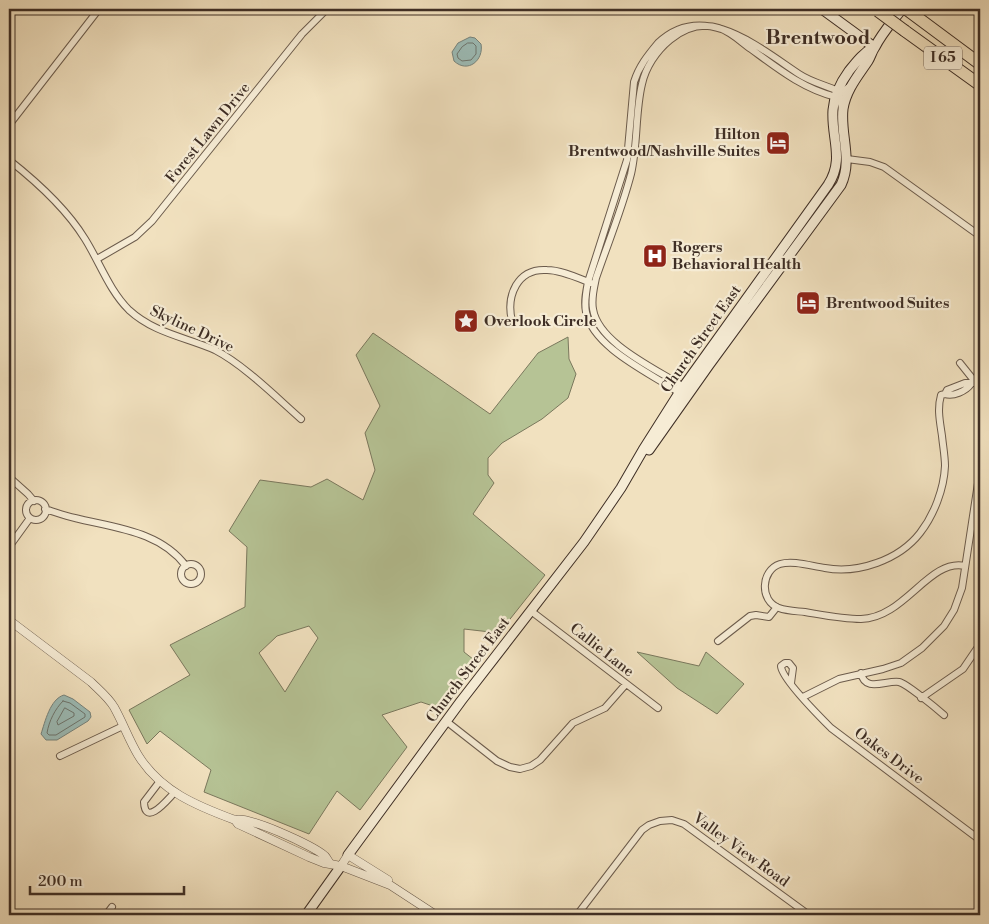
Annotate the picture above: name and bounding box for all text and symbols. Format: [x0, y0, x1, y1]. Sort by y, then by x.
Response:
district label: Brentwood [766, 26, 871, 51]
road number: I 65 [924, 46, 962, 70]
street label: Forest Lawn Drive [162, 79, 254, 187]
place label: Hilton Brentwood/Nashville Suites [568, 125, 761, 161]
hotel icon: Hilton Brentwood/Nashville Suites [765, 130, 791, 156]
place label: Rogers Behavioral Health [672, 238, 802, 274]
hospital icon: Rogers Behavioral Health [642, 243, 668, 269]
street label: Church Street East [657, 281, 746, 397]
hotel icon: Brentwood Suites [795, 290, 821, 316]
place label: Brentwood Suites [826, 294, 949, 313]
street label: Skyline Drive [147, 301, 237, 357]
place icon: Overlook Circle [453, 308, 479, 334]
place label: Overlook Circle [484, 312, 597, 331]
street label: Church Street East [422, 613, 514, 727]
street label: Callie Lane [566, 619, 638, 681]
street label: Oakes Drive [850, 724, 928, 788]
street label: Valley View Road [688, 808, 793, 892]
scale bar [30, 864, 184, 896]
text: 200 m [38, 872, 83, 891]

